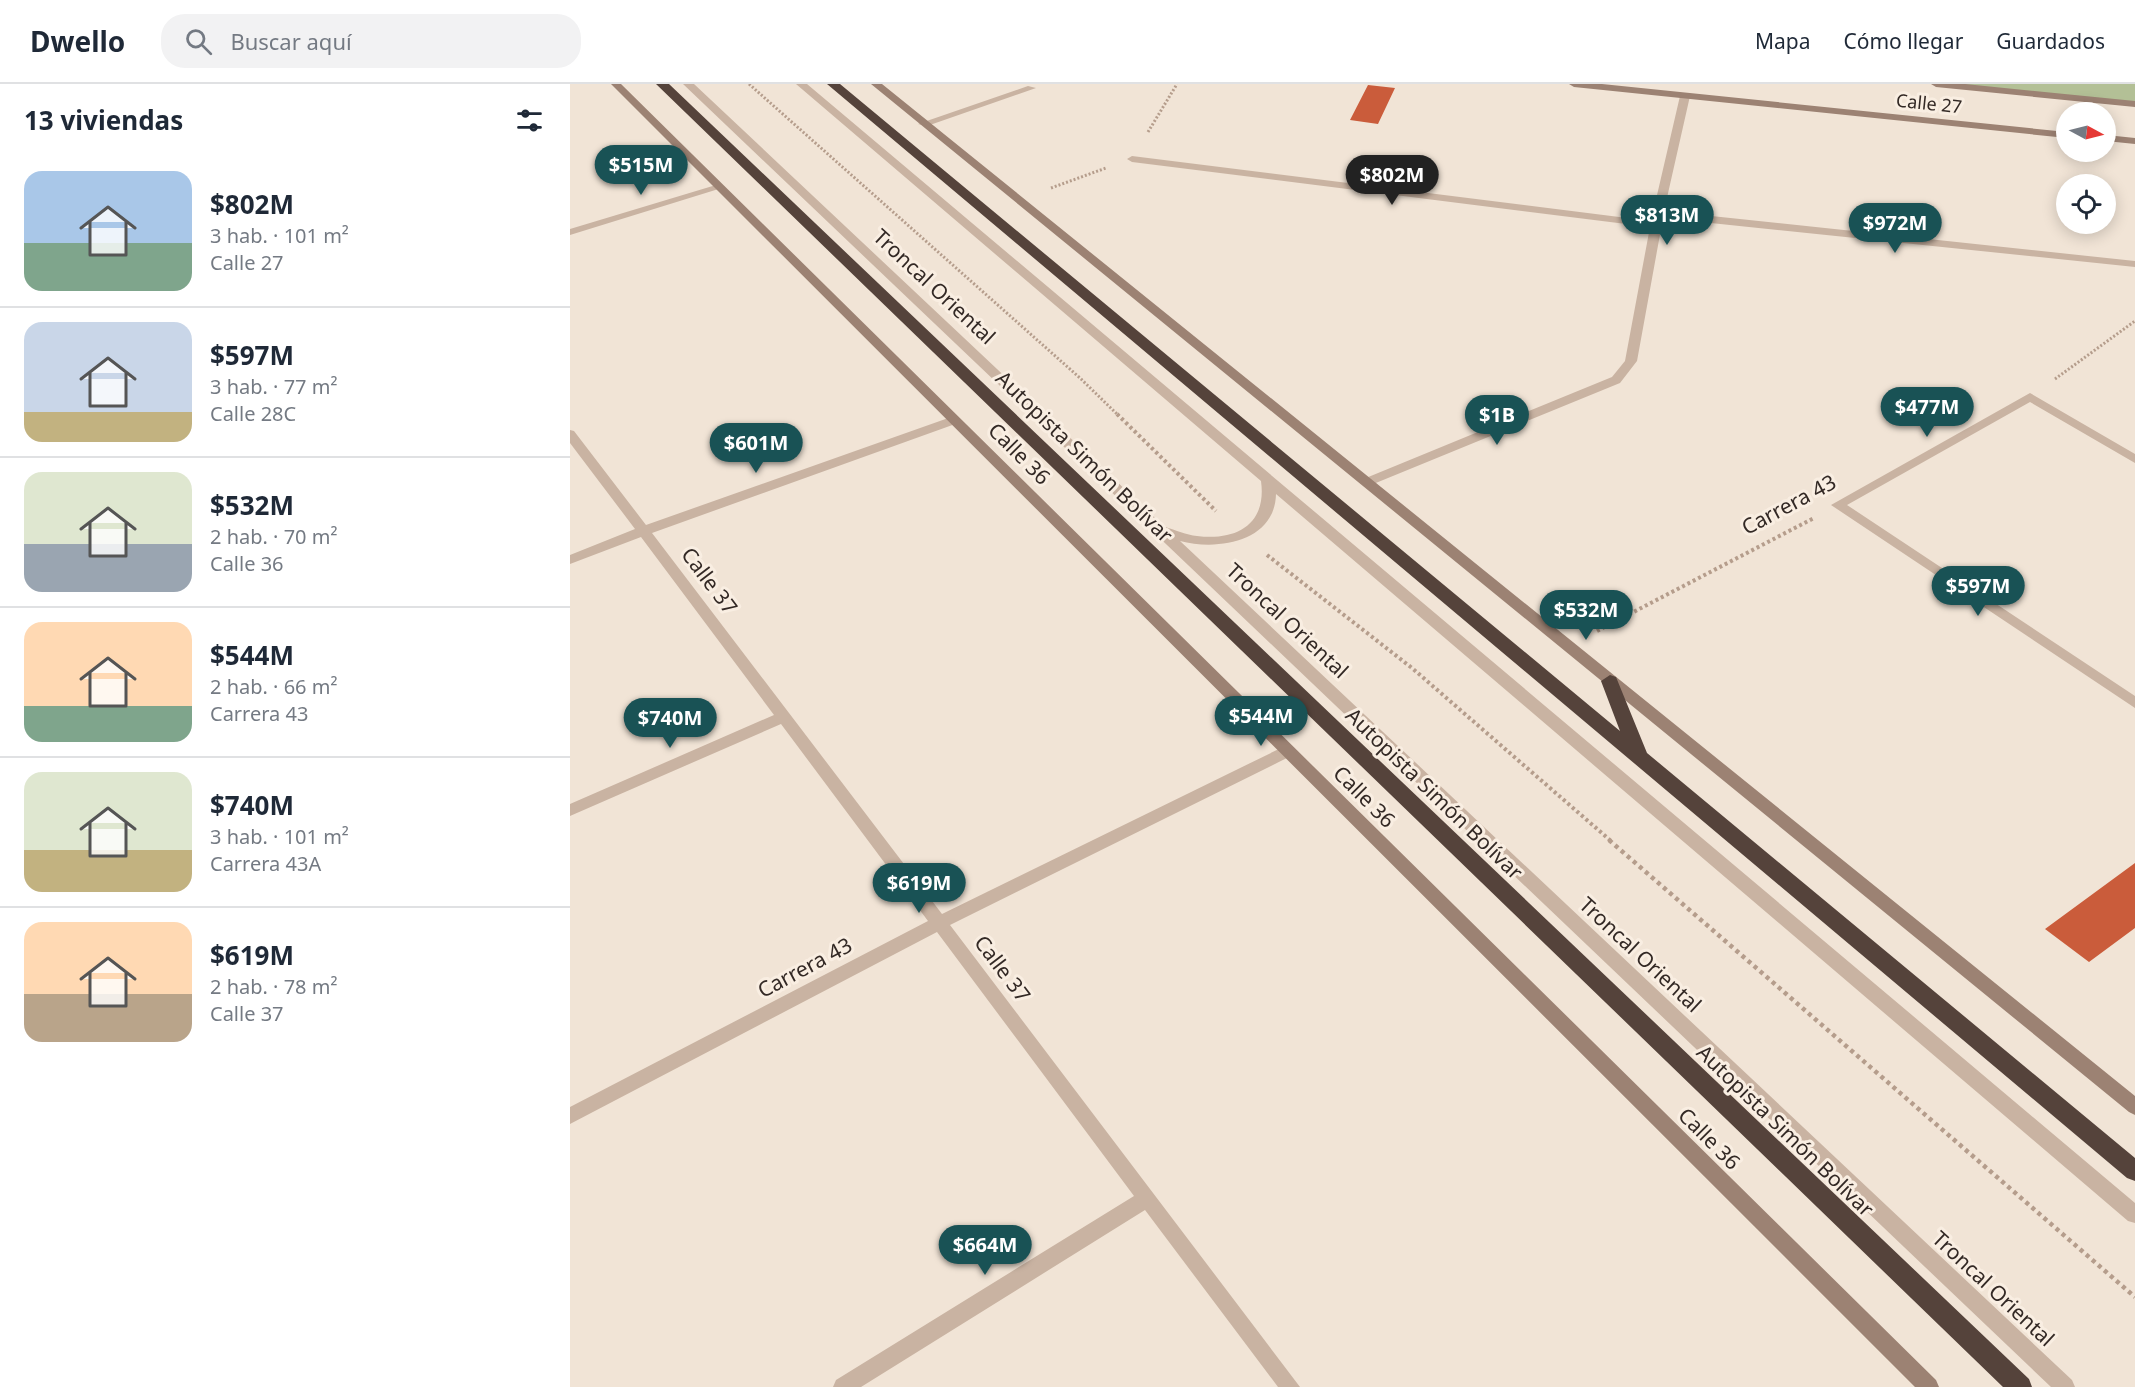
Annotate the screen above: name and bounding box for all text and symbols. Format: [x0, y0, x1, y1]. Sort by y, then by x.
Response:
search box [161, 14, 581, 68]
text: Dwello [30, 22, 125, 60]
icon: search [182, 25, 215, 58]
text: Buscar aquí [230, 26, 352, 56]
text: Mapa [1755, 27, 1810, 55]
text: Cómo llegar [1843, 27, 1963, 55]
text: Guardados [1996, 27, 2105, 55]
street label: Calle 27 [1895, 88, 1963, 118]
text: 13 viviendas [24, 102, 183, 138]
north arrow [2056, 102, 2116, 162]
map controls [2056, 102, 2116, 234]
icon: filters [513, 104, 546, 137]
pin: $515M [599, 145, 683, 196]
text: $515M [609, 151, 673, 178]
pin: $802M [1350, 155, 1434, 206]
text: $802M [1360, 161, 1424, 188]
button: locate [2056, 174, 2116, 234]
text: $802M [210, 186, 294, 222]
icon: home [72, 195, 144, 267]
pin: $813M [1625, 195, 1709, 246]
text: $813M [1635, 201, 1699, 228]
pin: $972M [1853, 203, 1937, 254]
text: $972M [1863, 209, 1927, 236]
text: 3 hab. · 101 m² [210, 222, 349, 249]
street label: Troncal Oriental [868, 222, 1002, 350]
text: Calle 27 [210, 249, 284, 276]
text: $597M [210, 337, 294, 373]
icon: home [72, 346, 144, 418]
street label: Autopista Simón Bolívar [990, 364, 1180, 549]
text: 3 hab. · 77 m² [210, 373, 337, 400]
pin: $477M [1885, 387, 1969, 438]
text: $477M [1895, 393, 1959, 420]
pin: $1B [1468, 395, 1526, 446]
text: Calle 28C [210, 400, 296, 427]
text: $1B [1479, 401, 1515, 428]
street label: Calle 36 [983, 416, 1057, 490]
pin: $601M [714, 423, 798, 474]
text: $601M [724, 429, 788, 456]
street label: Carrera 43 [1736, 467, 1841, 541]
text: $532M [210, 487, 294, 523]
icon: home [72, 496, 144, 568]
text: 2 hab. · 70 m² [210, 523, 337, 550]
street label: Calle 37 [675, 541, 744, 620]
text: Calle 36 [210, 550, 284, 577]
street label: Troncal Oriental [1221, 556, 1355, 684]
pin: $597M [1936, 566, 2020, 617]
text: $597M [1946, 572, 2010, 599]
pin: $532M [1544, 590, 1628, 641]
text: $532M [1554, 596, 1618, 623]
text: $544M [210, 637, 294, 673]
icon: home [72, 646, 144, 718]
text: 2 hab. · 66 m² [210, 673, 337, 700]
pin: $544M [1219, 696, 1303, 747]
pin: $740M [628, 698, 712, 749]
text: Carrera 43 [210, 700, 308, 727]
street label: Autopista Simón Bolívar [1340, 701, 1530, 886]
text: $544M [1229, 702, 1293, 729]
text: $740M [638, 704, 702, 731]
street label: Calle 36 [1328, 759, 1402, 833]
text: $740M [210, 787, 294, 823]
icon: home [72, 796, 144, 868]
text: 3 hab. · 101 m² [210, 823, 349, 850]
text: Carrera 43A [210, 850, 321, 877]
pin: $619M [877, 863, 961, 914]
text: $619M [887, 869, 951, 896]
street label: Troncal Oriental [1574, 890, 1708, 1018]
street label: Calle 37 [968, 929, 1037, 1008]
street label: Carrera 43 [752, 930, 857, 1004]
text: $619M [210, 937, 294, 973]
icon: home [72, 946, 144, 1018]
text: 2 hab. · 78 m² [210, 973, 337, 1000]
text: Calle 37 [210, 1000, 284, 1027]
street label: Autopista Simón Bolívar [1691, 1038, 1881, 1223]
street label: Calle 36 [1673, 1101, 1747, 1175]
street label: Troncal Oriental [1927, 1224, 2061, 1352]
pin: $664M [943, 1225, 1027, 1276]
text: $664M [953, 1231, 1017, 1258]

